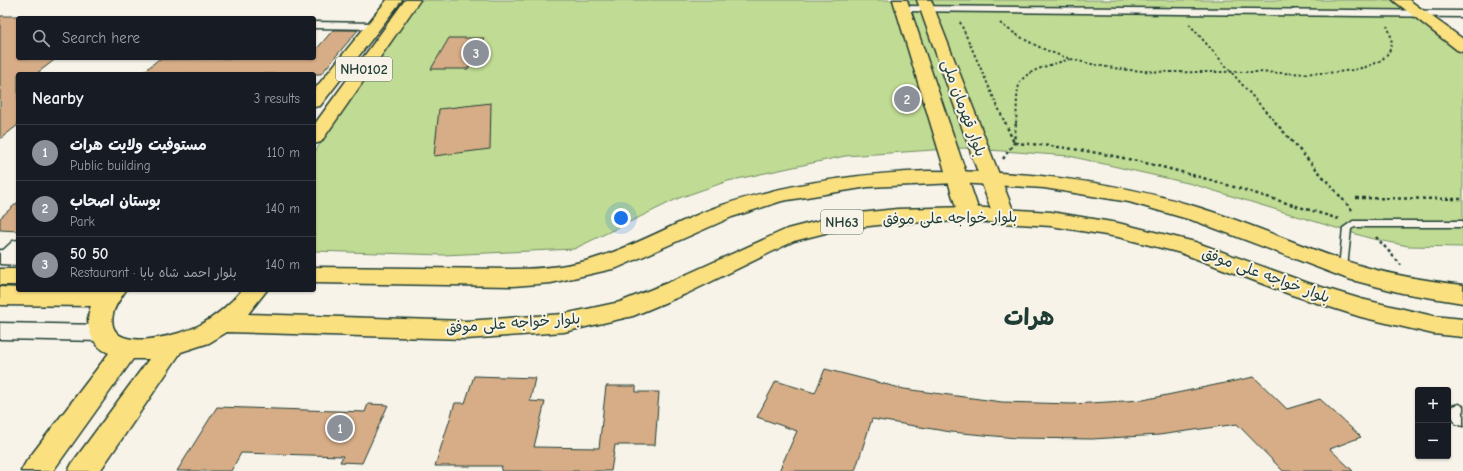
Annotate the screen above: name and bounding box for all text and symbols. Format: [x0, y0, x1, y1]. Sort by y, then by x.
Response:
search box [16, 16, 316, 60]
icon: search [30, 27, 52, 49]
text: Search here [62, 29, 140, 47]
pin: 3 [463, 38, 489, 68]
road number: NH0102 [336, 57, 392, 81]
street label: بلوار قهرمان ملی [937, 57, 990, 159]
pin: 2 [894, 84, 920, 114]
text: Nearby [32, 89, 83, 108]
text: 3 results [254, 91, 300, 106]
text: مستوفیت ولایت هرات [70, 136, 207, 154]
text: 1 [42, 145, 48, 160]
text: 110 m [267, 145, 300, 160]
text: Public building [70, 158, 151, 173]
text: بوستان اصحاب [70, 192, 161, 210]
text: 2 [42, 201, 48, 216]
text: 140 m [266, 201, 300, 216]
your location [611, 208, 631, 228]
street label: بلوار خواجه علی موفق [882, 208, 1018, 229]
road number: NH63 [821, 210, 863, 234]
text: Park [70, 214, 95, 229]
street label: بلوار خواجه علی موفق [1199, 243, 1332, 307]
text: 50 50 [70, 245, 108, 263]
text: 3 [42, 257, 48, 272]
text: 140 m [266, 257, 300, 272]
text: Restaurant · بلوار احمد شاه بابا [70, 265, 237, 280]
district label: هرات [1004, 304, 1054, 331]
street label: بلوار خواجه علی موفق [445, 309, 581, 338]
map controls [1415, 387, 1451, 459]
button: + [1415, 387, 1451, 423]
pin: 1 [327, 413, 353, 443]
button: − [1415, 423, 1451, 459]

